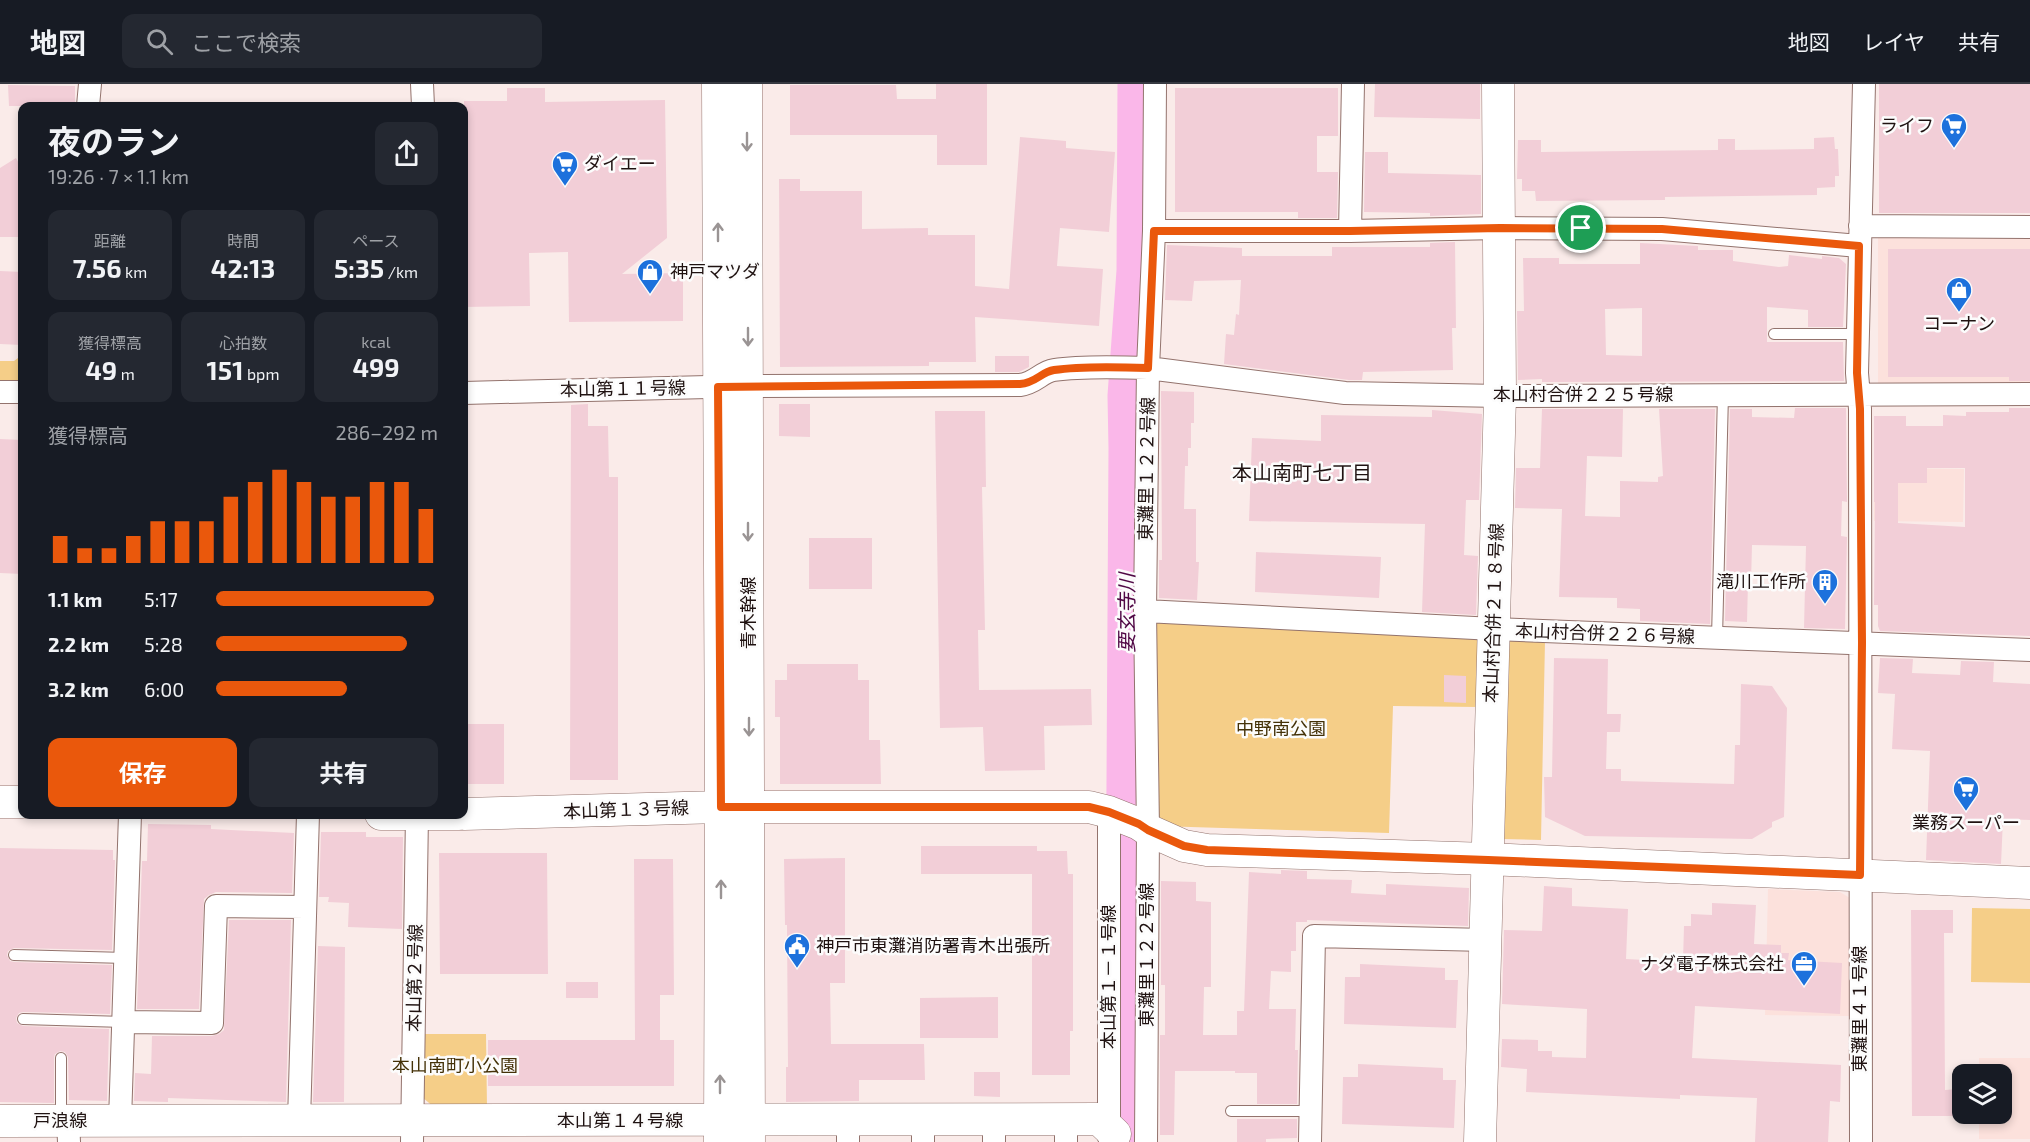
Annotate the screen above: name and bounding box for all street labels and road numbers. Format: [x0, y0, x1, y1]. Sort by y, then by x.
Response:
street label: 本山第１１号線 [560, 376, 686, 400]
street label: 本山村合併２２５号線 [1493, 383, 1673, 405]
street label: 東灘里１２２号線 [1134, 397, 1158, 541]
street label: 本山村合併２１８号線 [1479, 523, 1507, 703]
street label: 青木幹線 [737, 577, 759, 649]
street label: 本山村合併２２６号線 [1515, 619, 1695, 647]
street label: 本山第１３号線 [563, 796, 689, 822]
street label: 東灘里１２２号線 [1135, 883, 1157, 1027]
street label: 本山第１－１号線 [1097, 905, 1119, 1049]
street label: 本山第２号線 [402, 924, 426, 1032]
street label: 東灘里４１号線 [1848, 946, 1870, 1072]
street label: 戸浪線 [33, 1109, 87, 1131]
street label: 本山第１４号線 [557, 1109, 683, 1131]

